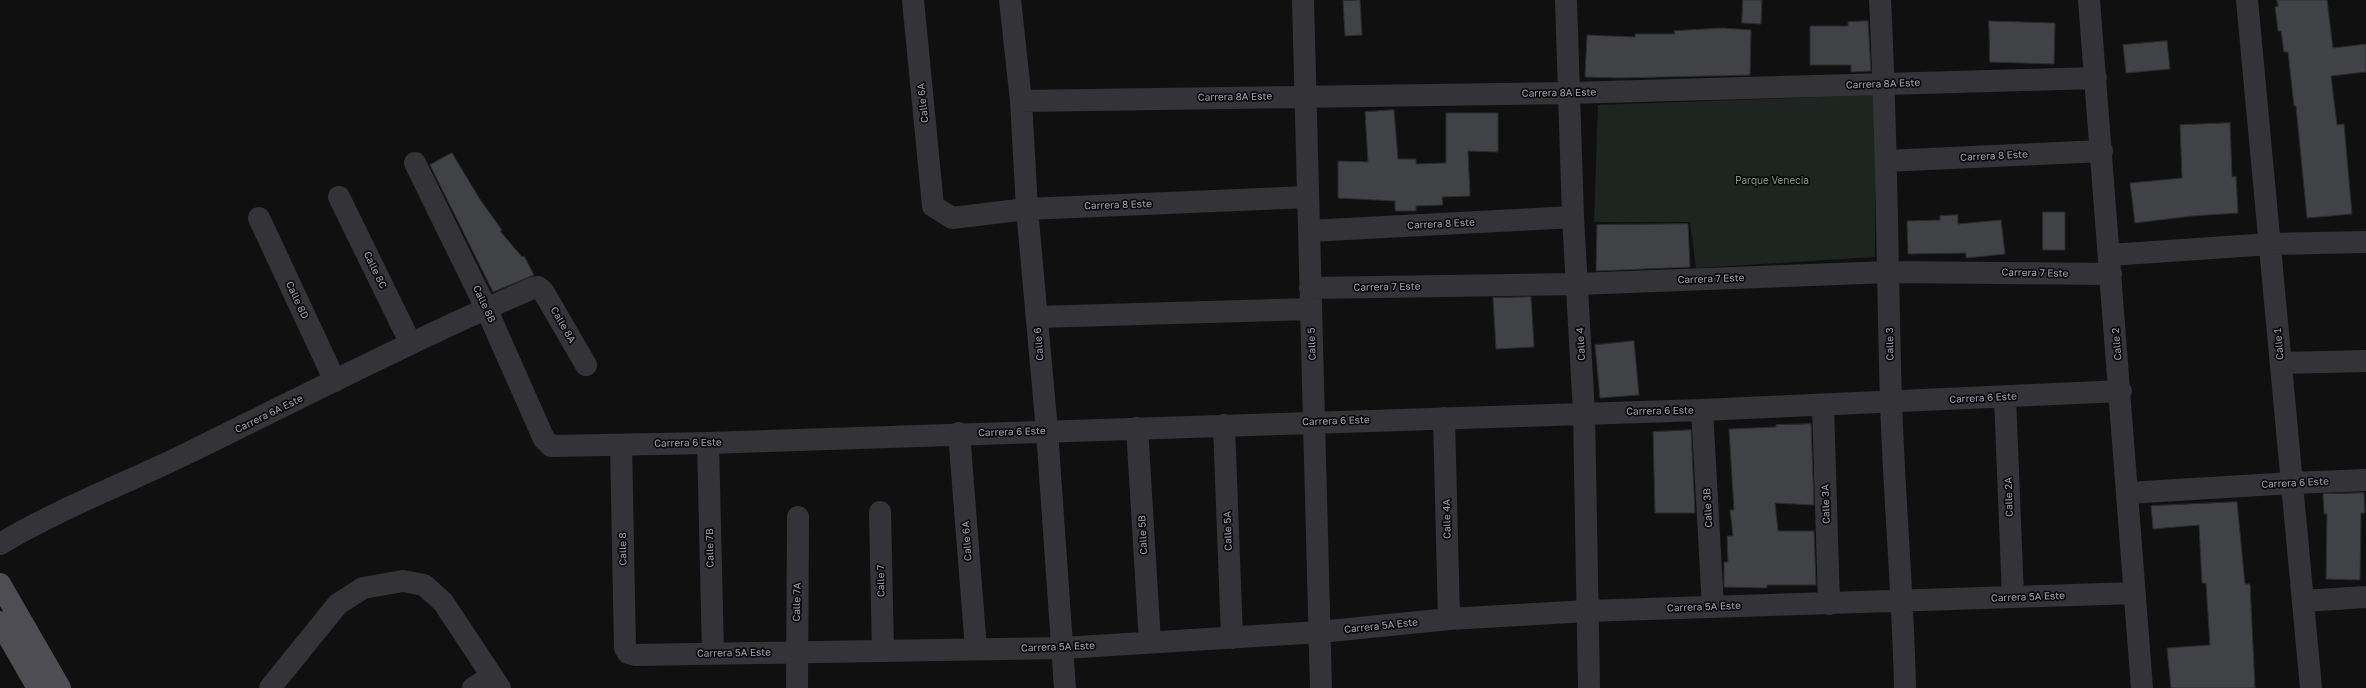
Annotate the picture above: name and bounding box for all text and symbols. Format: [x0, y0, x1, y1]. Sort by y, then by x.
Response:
street label: Carrera 8A Este [1846, 77, 1920, 91]
street label: Calle 6A [915, 83, 931, 123]
street label: Carrera 8A Este [1522, 86, 1596, 100]
street label: Carrera 8A Este [1198, 90, 1272, 104]
street label: Carrera 8 Este [1960, 148, 2028, 164]
park label: Parque Venecia [1735, 175, 1809, 187]
street label: Carrera 8 Este [1084, 198, 1152, 212]
street label: Carrera 8 Este [1407, 216, 1475, 232]
street label: Calle 8C [361, 249, 389, 291]
street label: Carrera 7 Este [2001, 266, 2069, 280]
street label: Carrera 7 Este [1677, 272, 1745, 286]
street label: Calle 8D [283, 279, 311, 321]
street label: Carrera 7 Este [1353, 280, 1421, 294]
street label: Calle 8B [470, 283, 498, 325]
street label: Calle 8A [548, 305, 578, 345]
street label: Calle 6 [1032, 327, 1046, 361]
street label: Calle 5 [1305, 327, 1319, 361]
street label: Calle 4 [1574, 327, 1588, 361]
street label: Calle 3 [1884, 327, 1896, 361]
street label: Calle 2 [2110, 327, 2124, 361]
street label: Calle 1 [2272, 328, 2286, 360]
street label: Carrera 6 Este [1949, 390, 2017, 406]
street label: Carrera 6A Este [233, 392, 305, 436]
street label: Carrera 6 Este [1626, 404, 1694, 418]
street label: Carrera 6 Este [1302, 414, 1370, 428]
street label: Carrera 6 Este [978, 425, 1046, 439]
street label: Carrera 6 Este [654, 436, 722, 450]
street label: Carrera 6 Este [2261, 475, 2329, 491]
street label: Calle 2A [2002, 477, 2016, 517]
street label: Calle 3A [1819, 484, 1833, 524]
street label: Calle 3B [1701, 488, 1715, 528]
street label: Calle 4A [1441, 499, 1453, 539]
street label: Calle 5A [1221, 511, 1235, 551]
street label: Calle 5B [1136, 515, 1150, 555]
street label: Calle 6A [960, 521, 974, 561]
street label: Calle 7B [704, 528, 716, 568]
street label: Calle 8 [617, 532, 629, 566]
street label: Calle 7 [875, 565, 887, 597]
street label: Calle 7A [791, 582, 803, 622]
street label: Carrera 5A Este [1991, 590, 2065, 604]
street label: Carrera 5A Este [1667, 600, 1741, 614]
street label: Carrera 5A Este [1344, 616, 1418, 636]
street label: Carrera 5A Este [1021, 640, 1095, 654]
street label: Carrera 5A Este [697, 646, 771, 660]

